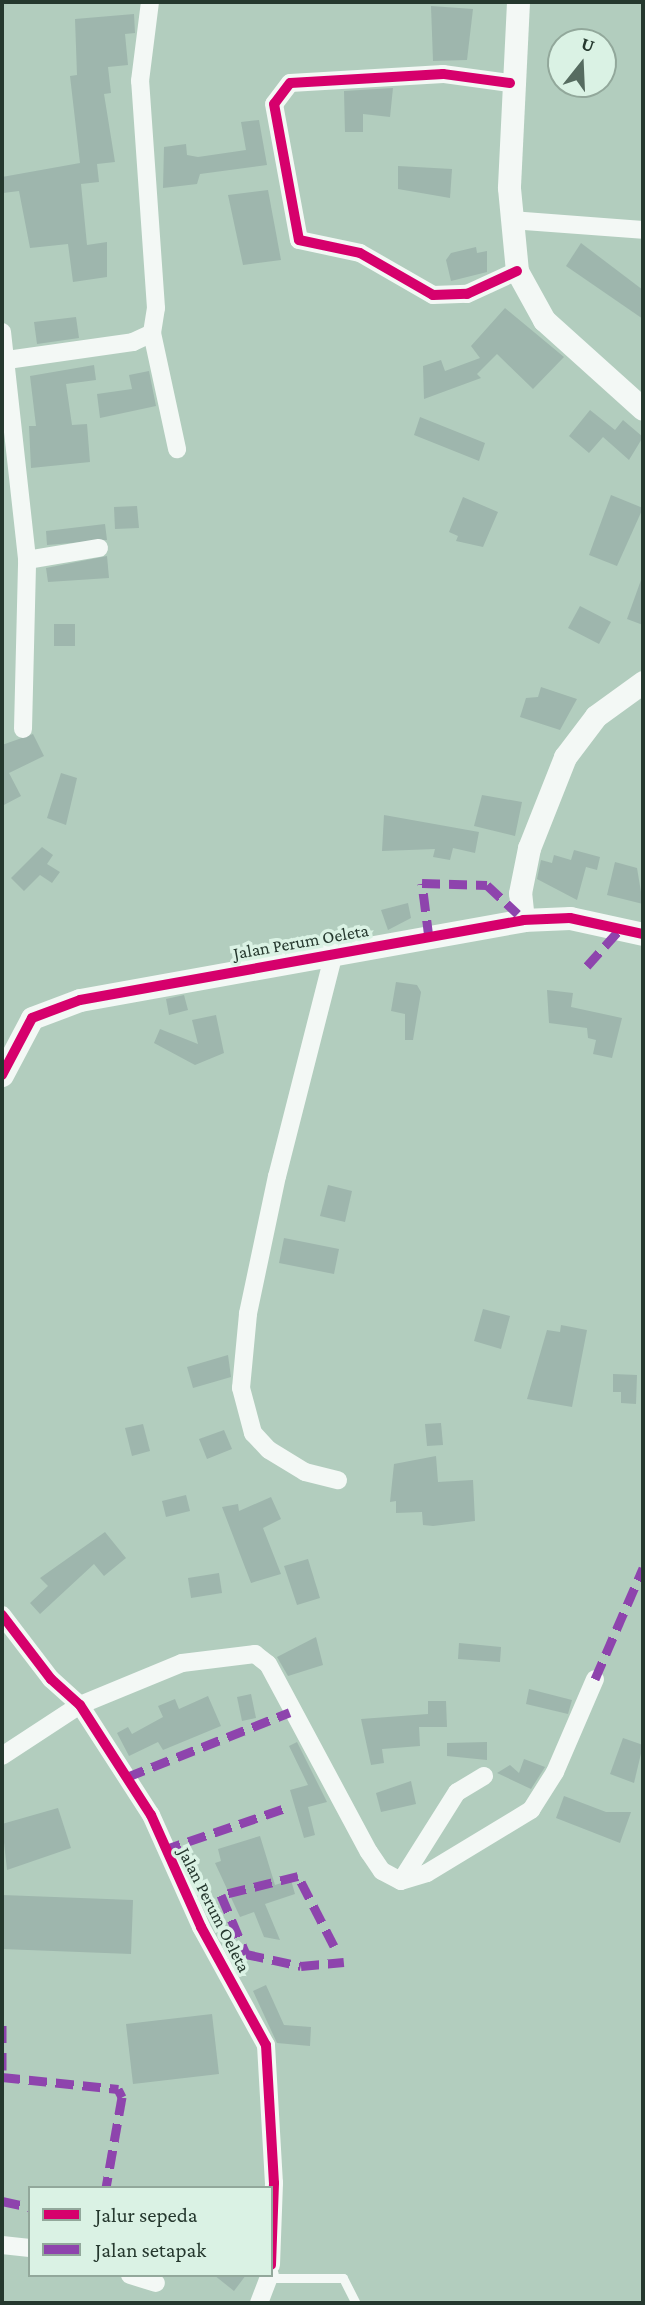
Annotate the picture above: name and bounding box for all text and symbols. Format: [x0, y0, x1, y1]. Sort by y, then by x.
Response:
north arrow [547, 28, 617, 98]
text: U [579, 32, 597, 56]
street label: Jalan Perum Oeleta [232, 919, 370, 965]
street label: Jalan Perum Oeleta [173, 1844, 255, 1976]
legend [28, 2186, 273, 2277]
text: Jalur sepeda [95, 2203, 197, 2227]
text: Jalan setapak [95, 2238, 206, 2262]

